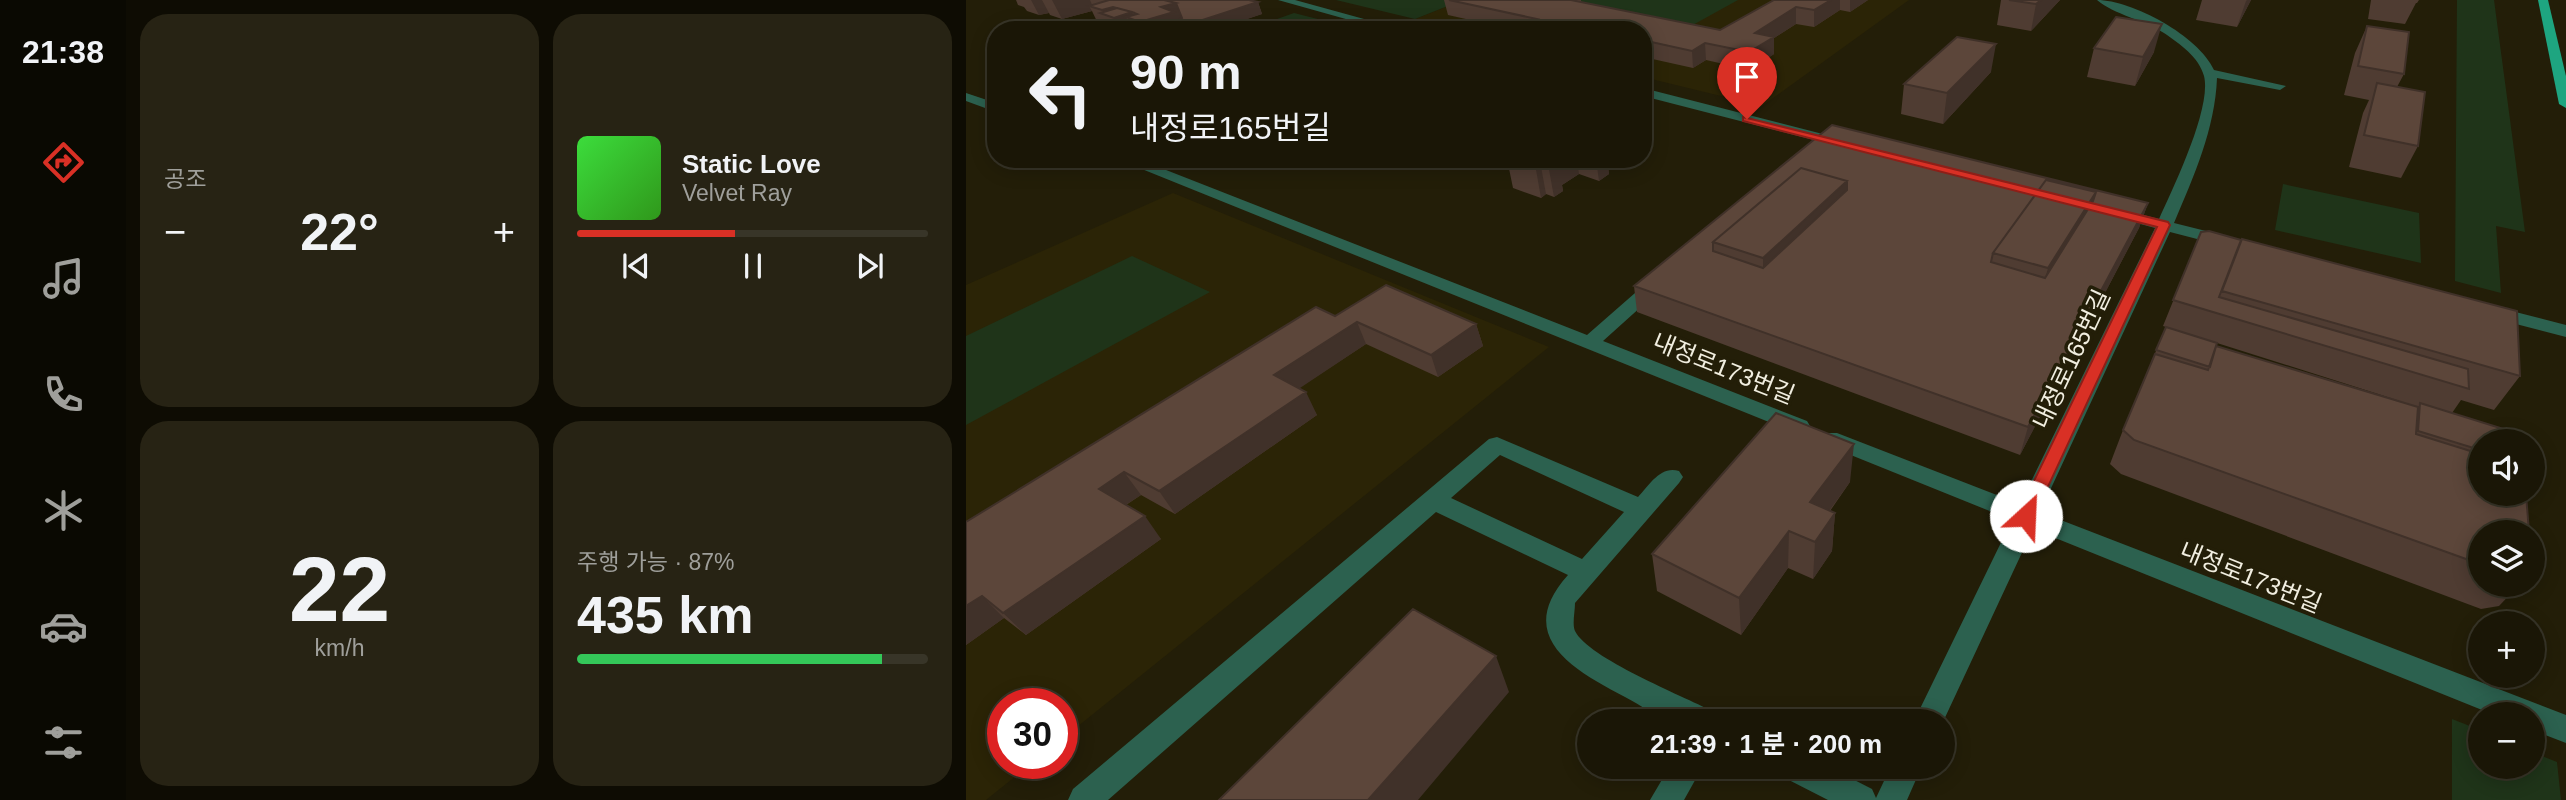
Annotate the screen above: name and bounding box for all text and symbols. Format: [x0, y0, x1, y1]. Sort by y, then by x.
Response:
text: 21:38 [22, 34, 104, 70]
text: 90 m [1130, 45, 1242, 99]
pin [1717, 47, 1777, 119]
icon: left [1015, 49, 1106, 140]
icon: arrive [1728, 58, 1766, 96]
text: 내정로165번길 [1130, 110, 1331, 146]
icon: directions [39, 138, 88, 187]
text: Static Love [682, 149, 821, 179]
text: 공조 [164, 166, 206, 192]
text: Velvet Ray [682, 180, 792, 206]
text: 22° [300, 203, 379, 261]
text: − [164, 211, 186, 253]
text: + [493, 211, 515, 253]
icon: previous [617, 247, 655, 285]
icon: pause [734, 247, 772, 285]
icon: next [851, 247, 889, 285]
icon: music [39, 254, 88, 303]
street label: 내정로165번길 [2027, 285, 2115, 433]
street label: 내정로173번길 [1649, 327, 1799, 409]
icon: phone [39, 370, 88, 419]
map controls [2468, 429, 2545, 779]
button: sound [2468, 429, 2545, 506]
position arrow [1989, 479, 2063, 553]
icon: climate [39, 486, 88, 535]
button: layers [2468, 520, 2545, 597]
street label: 내정로173번길 [2176, 536, 2326, 618]
text: 22 [289, 539, 390, 640]
text: 주행 가능 · 87% [577, 549, 735, 575]
text: 435 km [577, 586, 753, 644]
icon: car [39, 602, 88, 651]
button: + [2468, 611, 2545, 688]
text: km/h [315, 635, 364, 661]
speed limit sign: 30 [987, 688, 1078, 779]
button: − [2468, 702, 2545, 779]
icon: filters [39, 718, 88, 767]
text: 21:39 · 1 분 · 200 m [1650, 729, 1882, 759]

